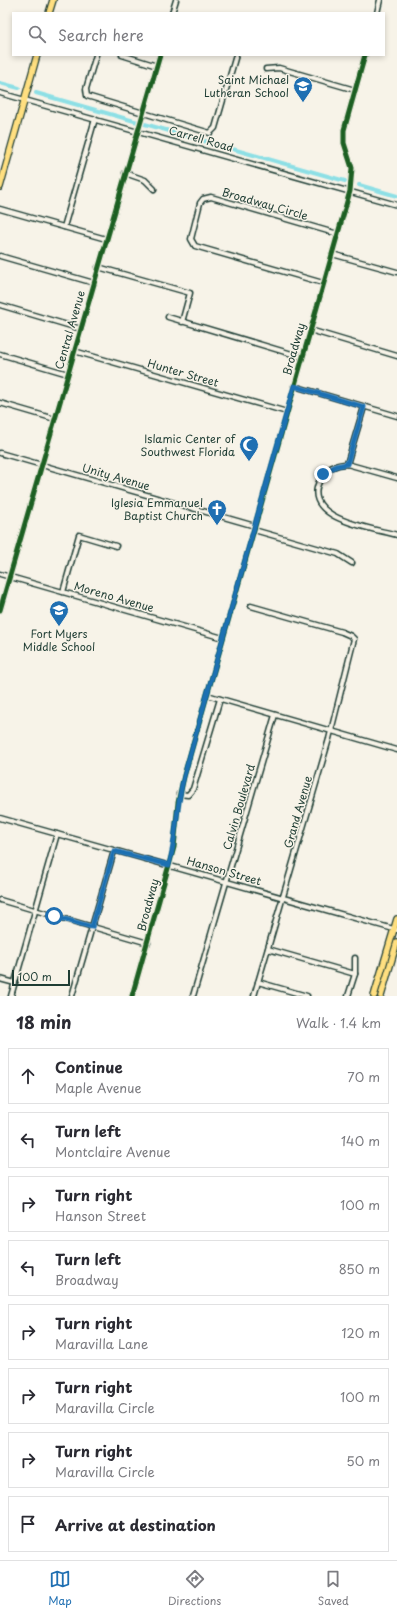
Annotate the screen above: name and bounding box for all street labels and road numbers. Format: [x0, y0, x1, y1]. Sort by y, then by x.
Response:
street label: Carrell Road [167, 121, 235, 156]
street label: Broadway Circle [220, 183, 310, 224]
street label: Central Avenue [50, 288, 89, 371]
street label: Broadway [278, 321, 309, 377]
street label: Hunter Street [146, 354, 221, 391]
street label: Unity Avenue [80, 459, 152, 494]
street label: Moreno Avenue [72, 577, 156, 616]
street label: Calvin Boulevard [218, 762, 259, 852]
street label: Grand Avenue [279, 774, 316, 850]
street label: Hanson Street [185, 852, 264, 889]
street label: Broadway [132, 877, 163, 933]

